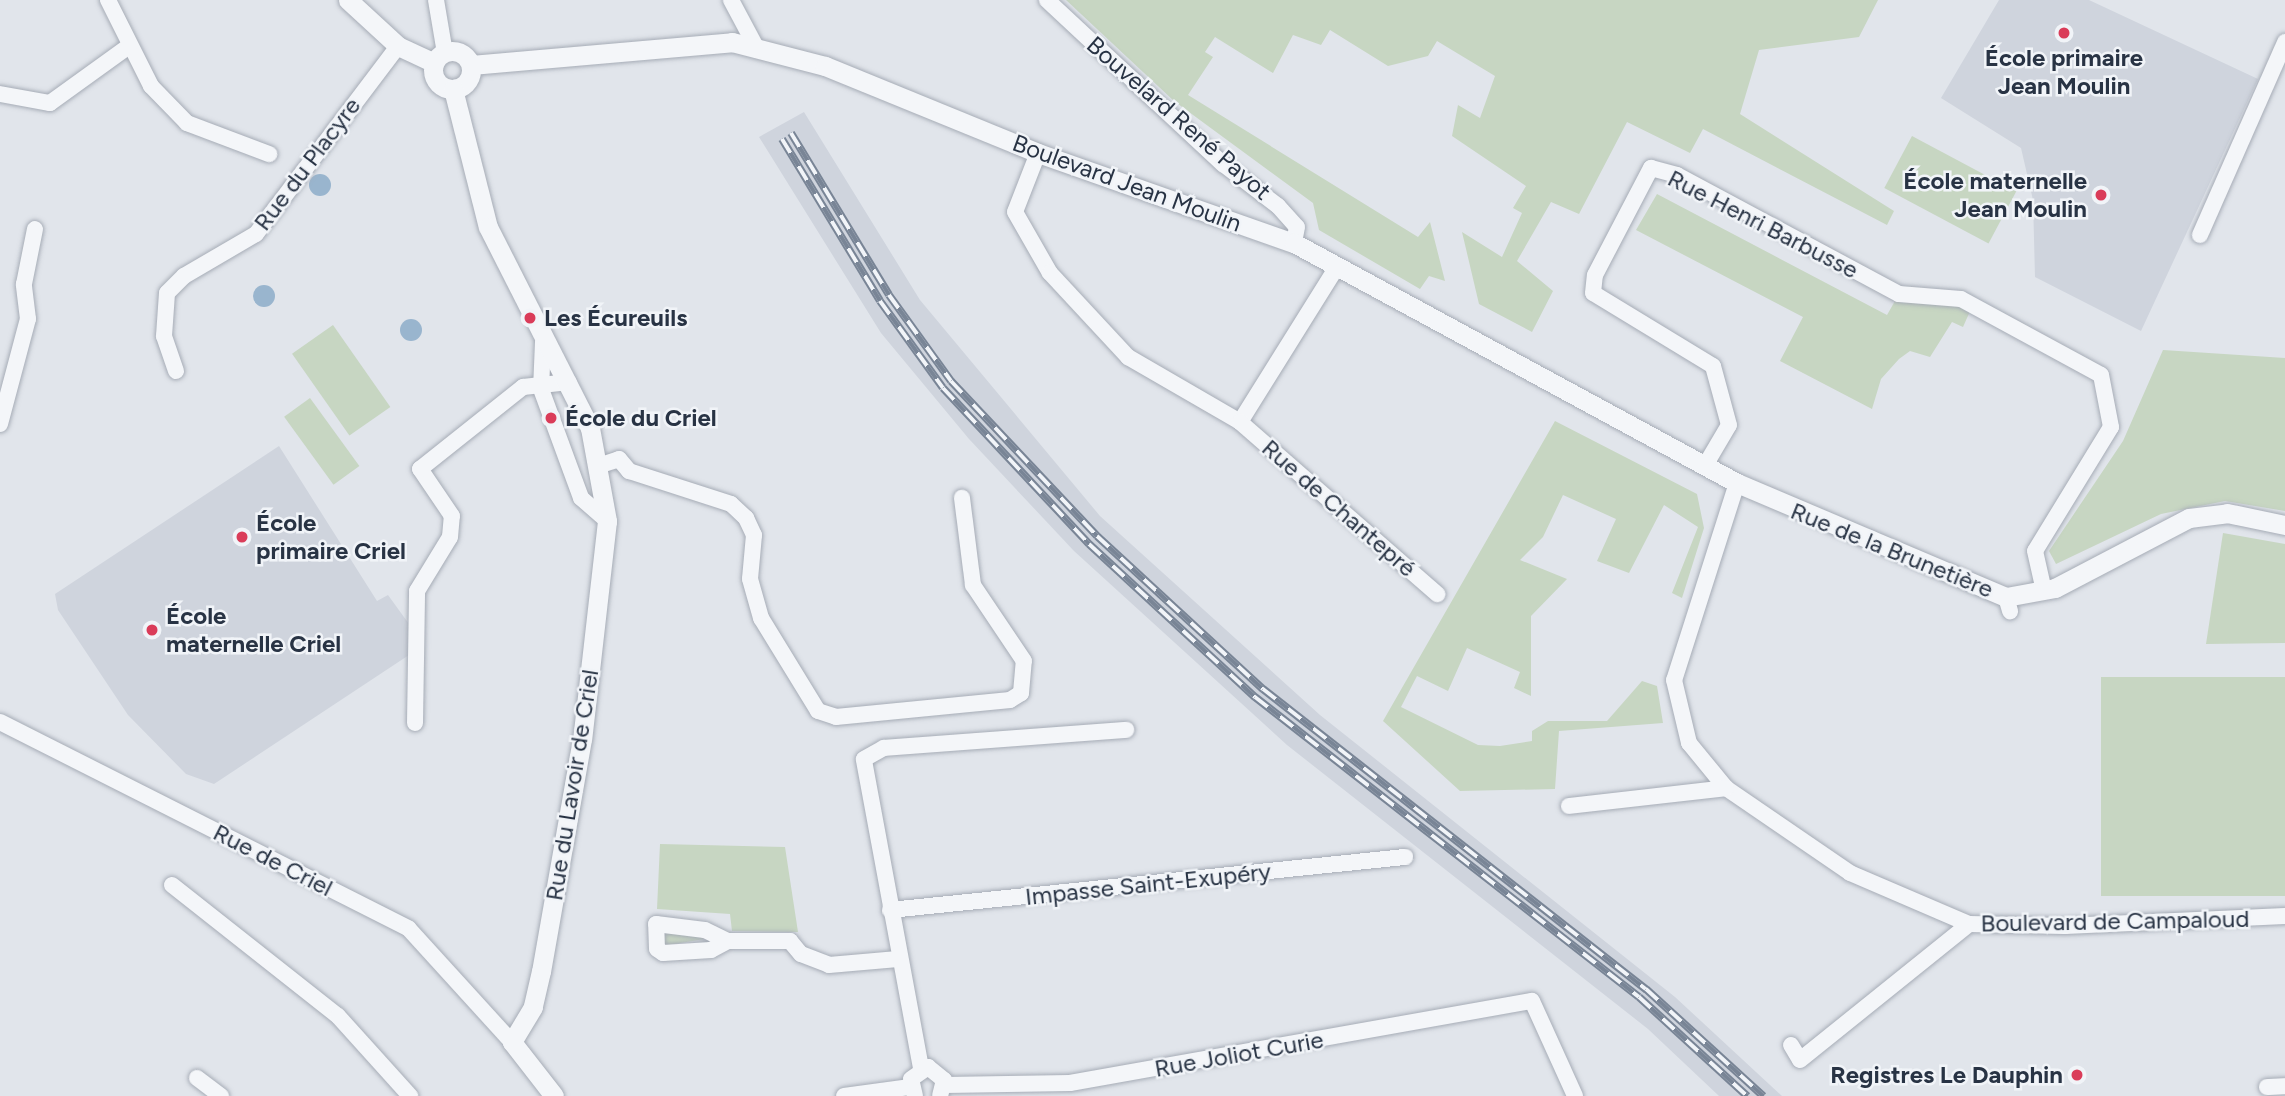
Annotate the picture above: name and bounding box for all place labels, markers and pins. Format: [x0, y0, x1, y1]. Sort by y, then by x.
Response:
marker: École primaire Jean Moulin [2056, 25, 2072, 41]
place label: École primaire Jean Moulin [1985, 44, 2143, 100]
place label: École maternelle Jean Moulin [1903, 167, 2087, 223]
marker: École maternelle Jean Moulin [2093, 187, 2109, 203]
place label: Les Écureuils [544, 304, 687, 332]
marker: Les Écureuils [522, 310, 538, 326]
place label: École du Criel [565, 404, 717, 432]
marker: École du Criel [543, 410, 559, 426]
place label: École primaire Criel [256, 509, 406, 565]
marker: École primaire Criel [234, 529, 250, 545]
place label: École maternelle Criel [166, 602, 341, 658]
marker: École maternelle Criel [144, 622, 160, 638]
place label: Registres Le Dauphin [1830, 1061, 2063, 1089]
marker: Registres Le Dauphin [2069, 1067, 2085, 1083]

